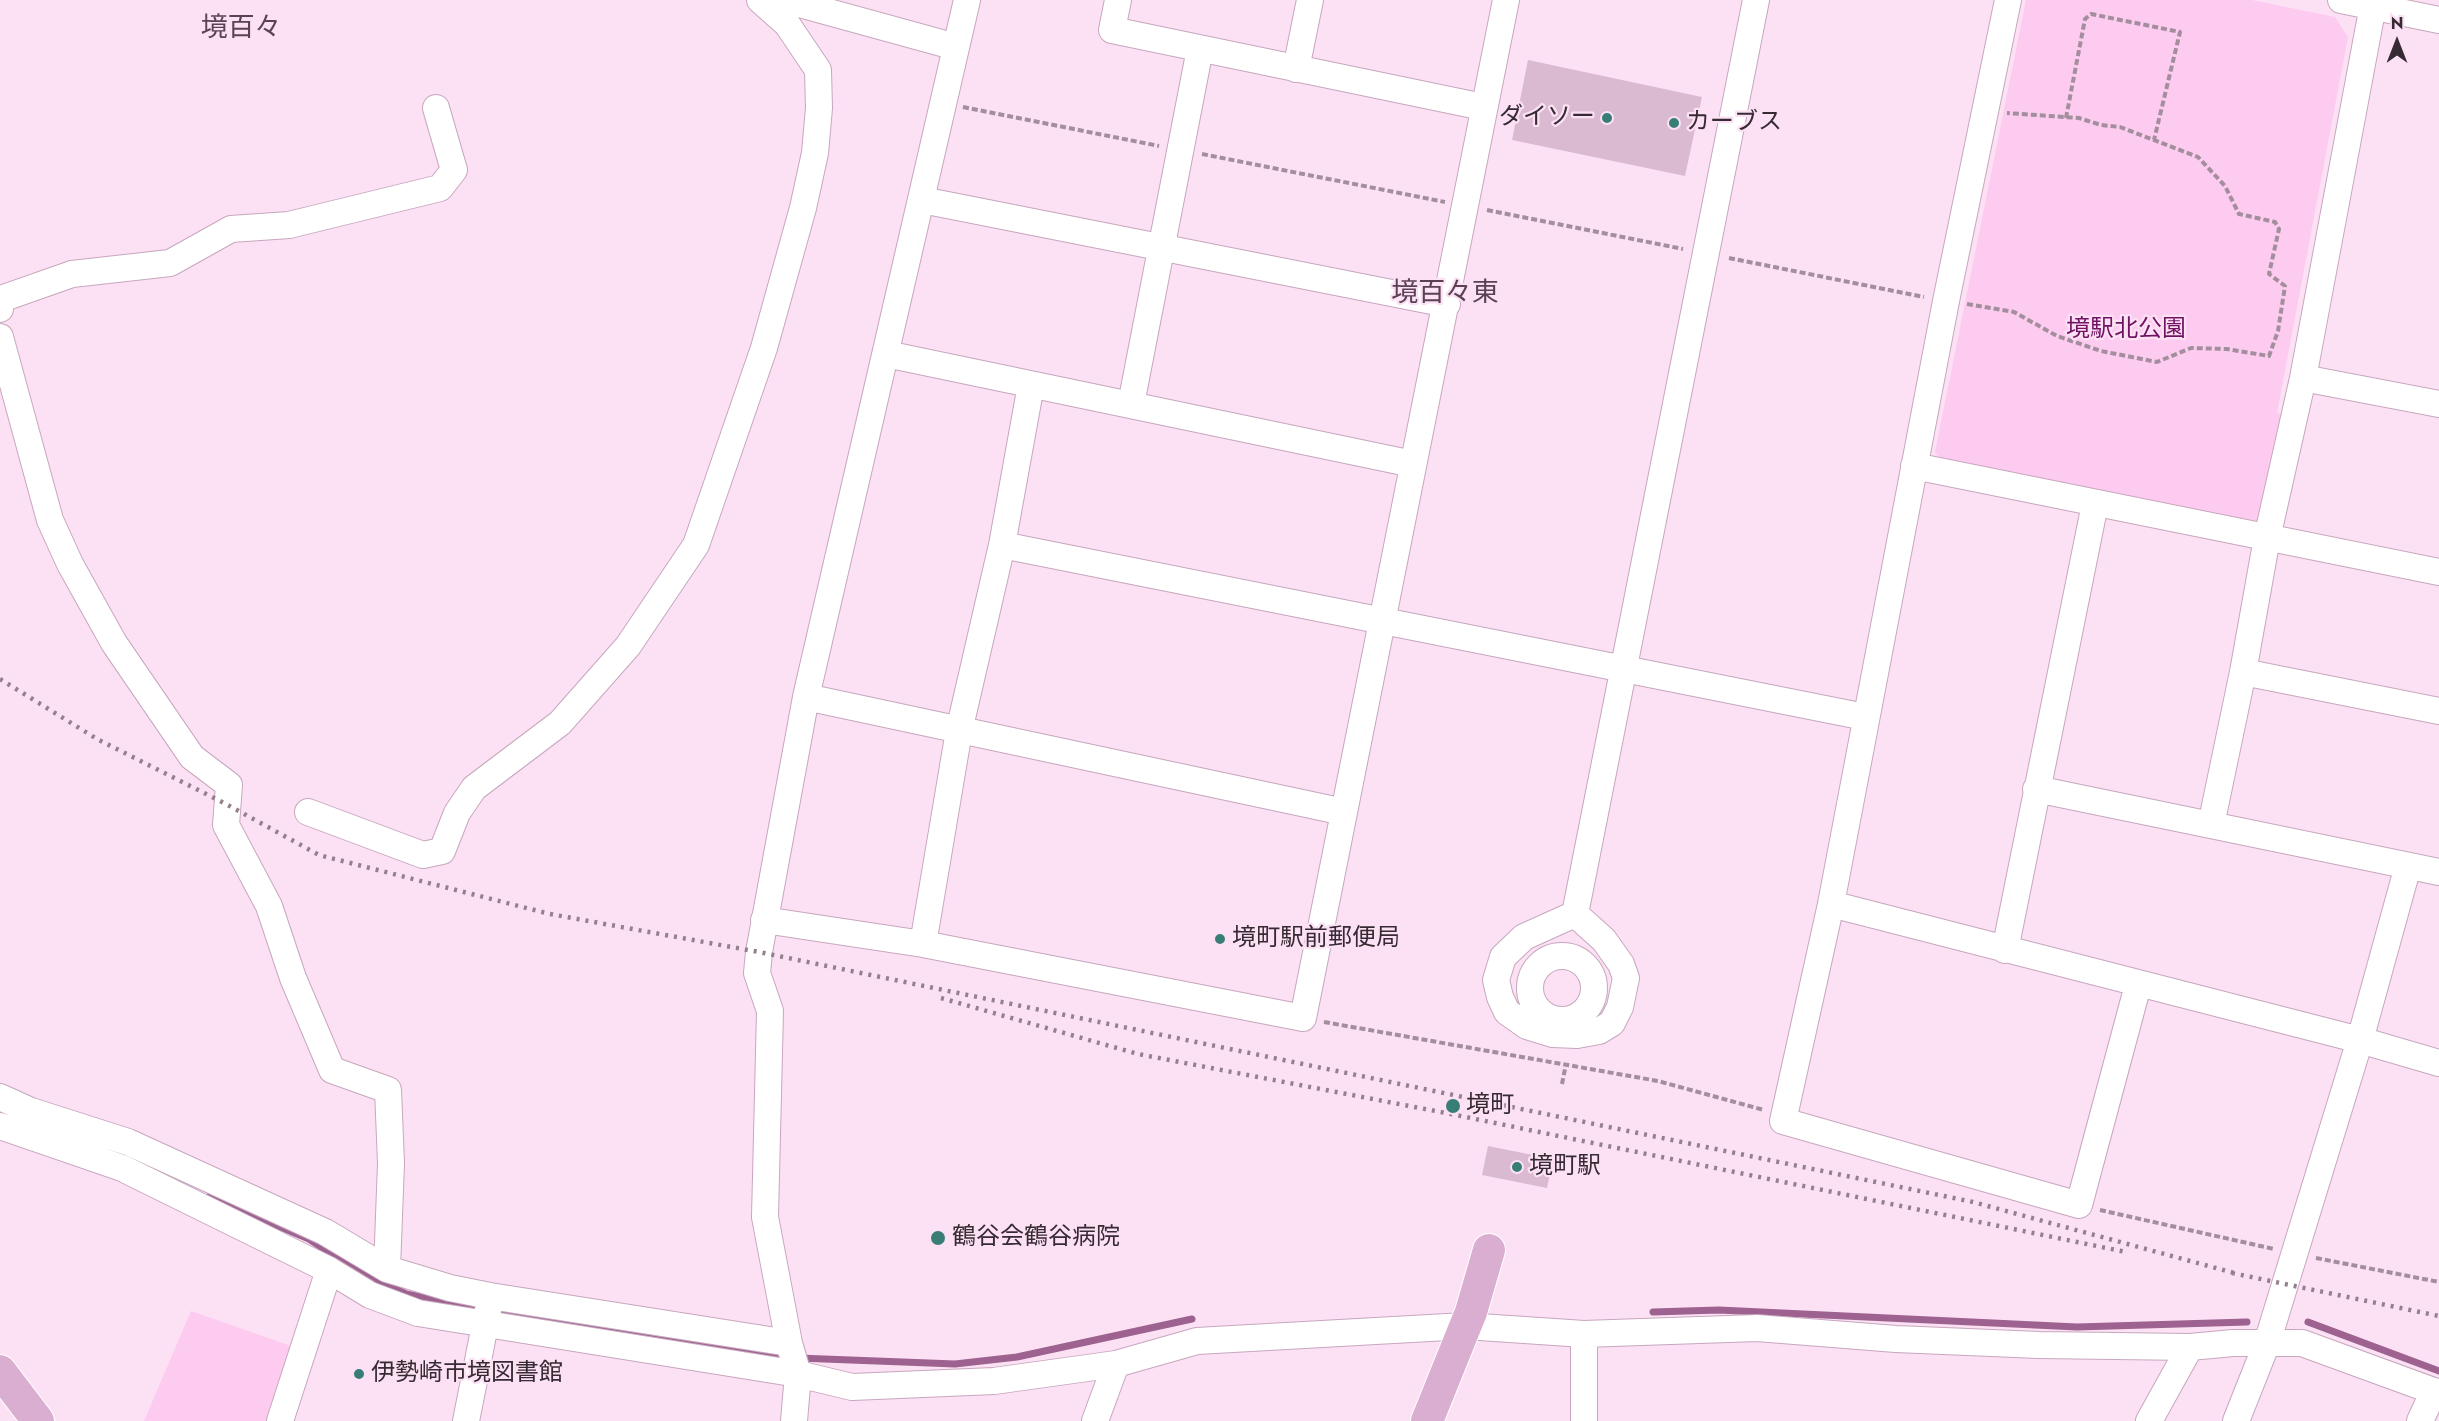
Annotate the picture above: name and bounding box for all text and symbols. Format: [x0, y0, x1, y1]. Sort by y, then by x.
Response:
north arrow [2367, 12, 2427, 72]
text: N [2391, 12, 2403, 35]
district label: 境百々 [201, 13, 281, 45]
place label: ダイソー [1499, 104, 1595, 132]
place label: カーブス [1686, 109, 1782, 137]
marker: ダイソー [1600, 111, 1614, 125]
marker: カーブス [1667, 116, 1681, 130]
district label: 境百々東 [1391, 278, 1499, 310]
park label: 境駅北公園 [2066, 316, 2186, 344]
place label: 境町駅前郵便局 [1232, 925, 1400, 953]
marker: 境町駅前郵便局 [1213, 932, 1227, 946]
place label: 境町 [1466, 1092, 1514, 1120]
marker: 境町 [1444, 1097, 1462, 1115]
place label: 境町駅 [1529, 1153, 1601, 1181]
marker: 境町駅 [1510, 1160, 1524, 1174]
place label: 鶴谷会鶴谷病院 [952, 1224, 1120, 1252]
marker: 鶴谷会鶴谷病院 [929, 1229, 947, 1247]
place label: 伊勢崎市境図書館 [371, 1360, 563, 1388]
marker: 伊勢崎市境図書館 [352, 1367, 366, 1381]

